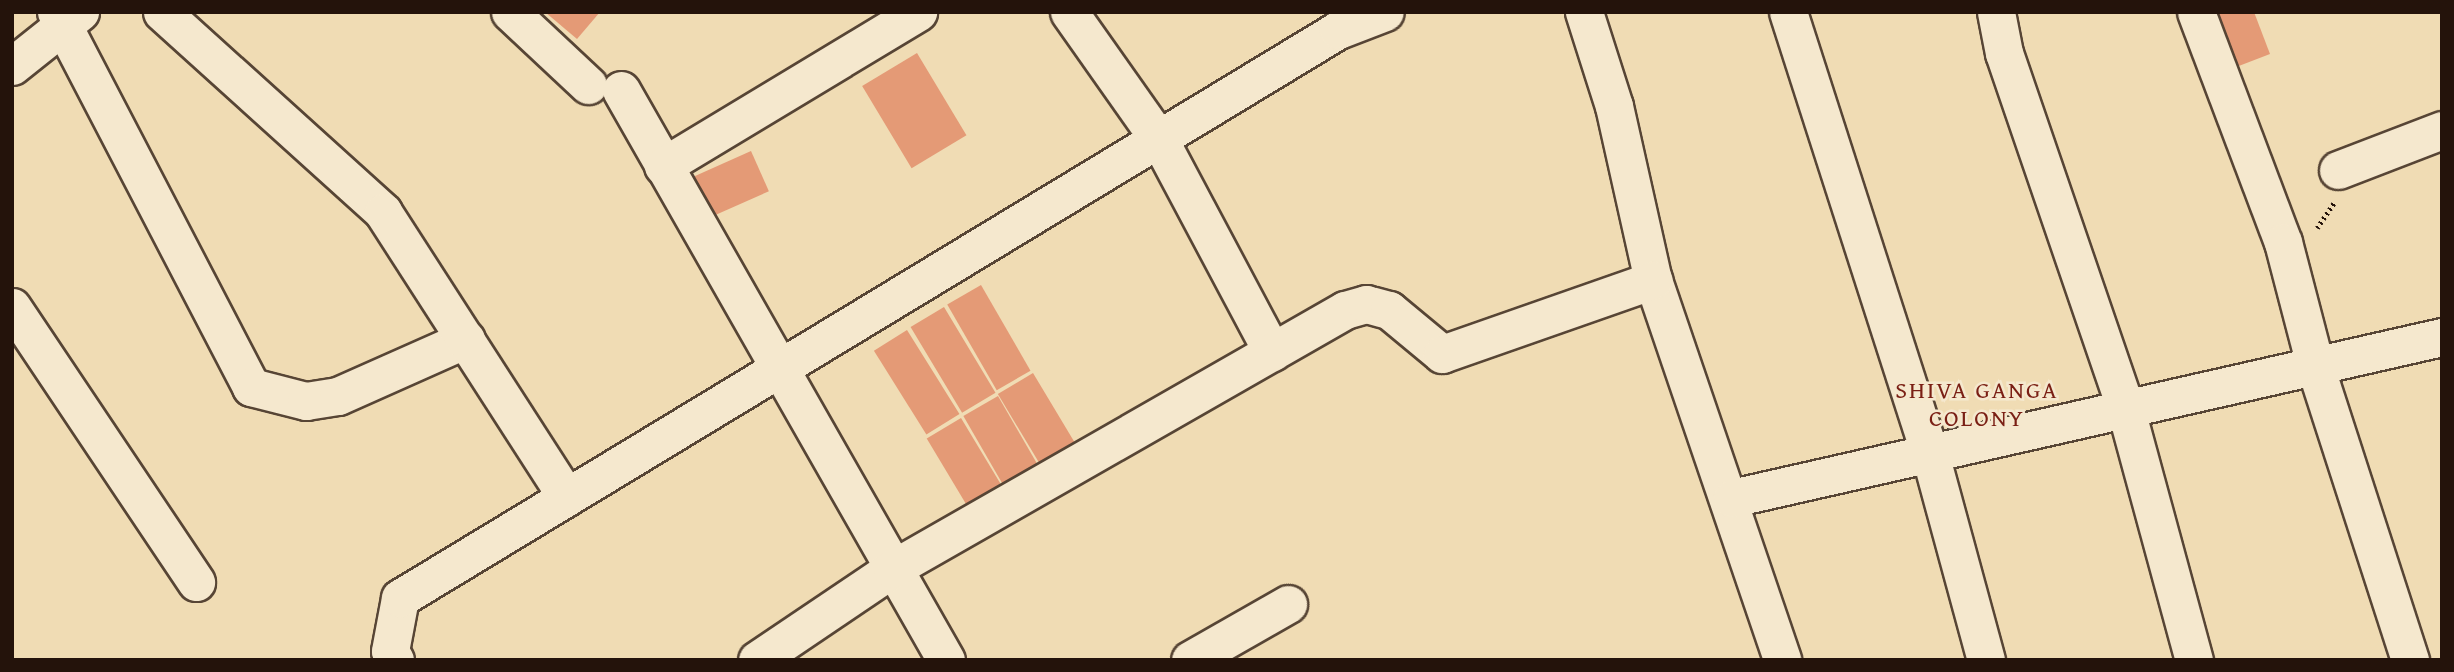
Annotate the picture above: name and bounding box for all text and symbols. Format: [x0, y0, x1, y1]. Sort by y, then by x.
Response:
district label: SHIVA GANGA COLONY [1897, 376, 2057, 432]

